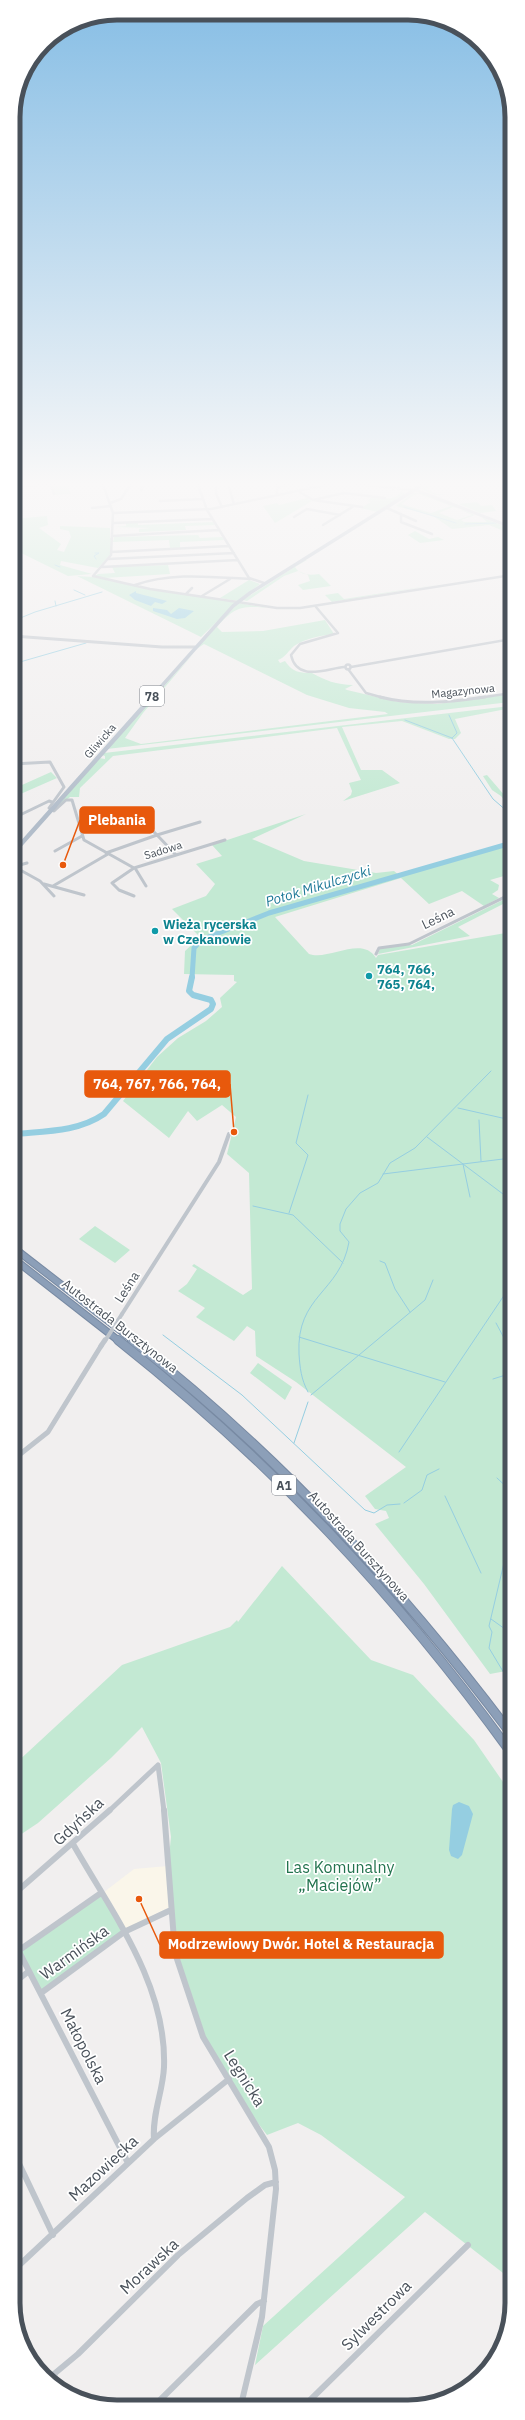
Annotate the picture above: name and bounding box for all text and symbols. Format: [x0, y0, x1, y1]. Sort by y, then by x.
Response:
street label: Magazynowa [431, 681, 495, 701]
road number: 78 [140, 686, 164, 706]
street label: Gliwicka [81, 721, 119, 761]
callout: Plebania [80, 807, 154, 833]
text: Plebania [88, 811, 146, 829]
street label: Sadowa [142, 838, 184, 862]
water label: Potok Mikulczycki [263, 861, 373, 911]
street label: Leśna [419, 903, 457, 933]
place label: Wieża rycerska w Czekanowie [163, 916, 257, 948]
marker: Wieża rycerska w Czekanowie [150, 926, 160, 936]
place label: 764, 766, 765, 764, [377, 961, 435, 993]
marker: 764, 766, 765, 764, [364, 971, 374, 981]
callout: 764, 767, 766, 764, [85, 1071, 230, 1097]
text: 764, 767, 766, 764, [93, 1075, 221, 1093]
street label: Leśna [111, 1268, 143, 1306]
street label: Autostrada Bursztynowa [58, 1275, 182, 1377]
road number: A1 [272, 1475, 296, 1495]
street label: Autostrada Bursztynowa [305, 1487, 413, 1605]
street label: Gdyńska [48, 1792, 108, 1850]
park label: Las Komunalny „Maciejów” [286, 1857, 394, 1895]
street label: Warmińska [36, 1920, 113, 1984]
callout: Modrzewiowy Dwór. Hotel & Restauracja [160, 1932, 443, 1958]
text: Modrzewiowy Dwór. Hotel & Restauracja [168, 1935, 434, 1953]
street label: Małopolska [56, 2005, 112, 2088]
street label: Legnicka [220, 2046, 270, 2110]
street label: Mazowiecka [64, 2130, 142, 2205]
street label: Morawska [115, 2233, 183, 2298]
street label: Sylwestrowa [337, 2275, 416, 2354]

